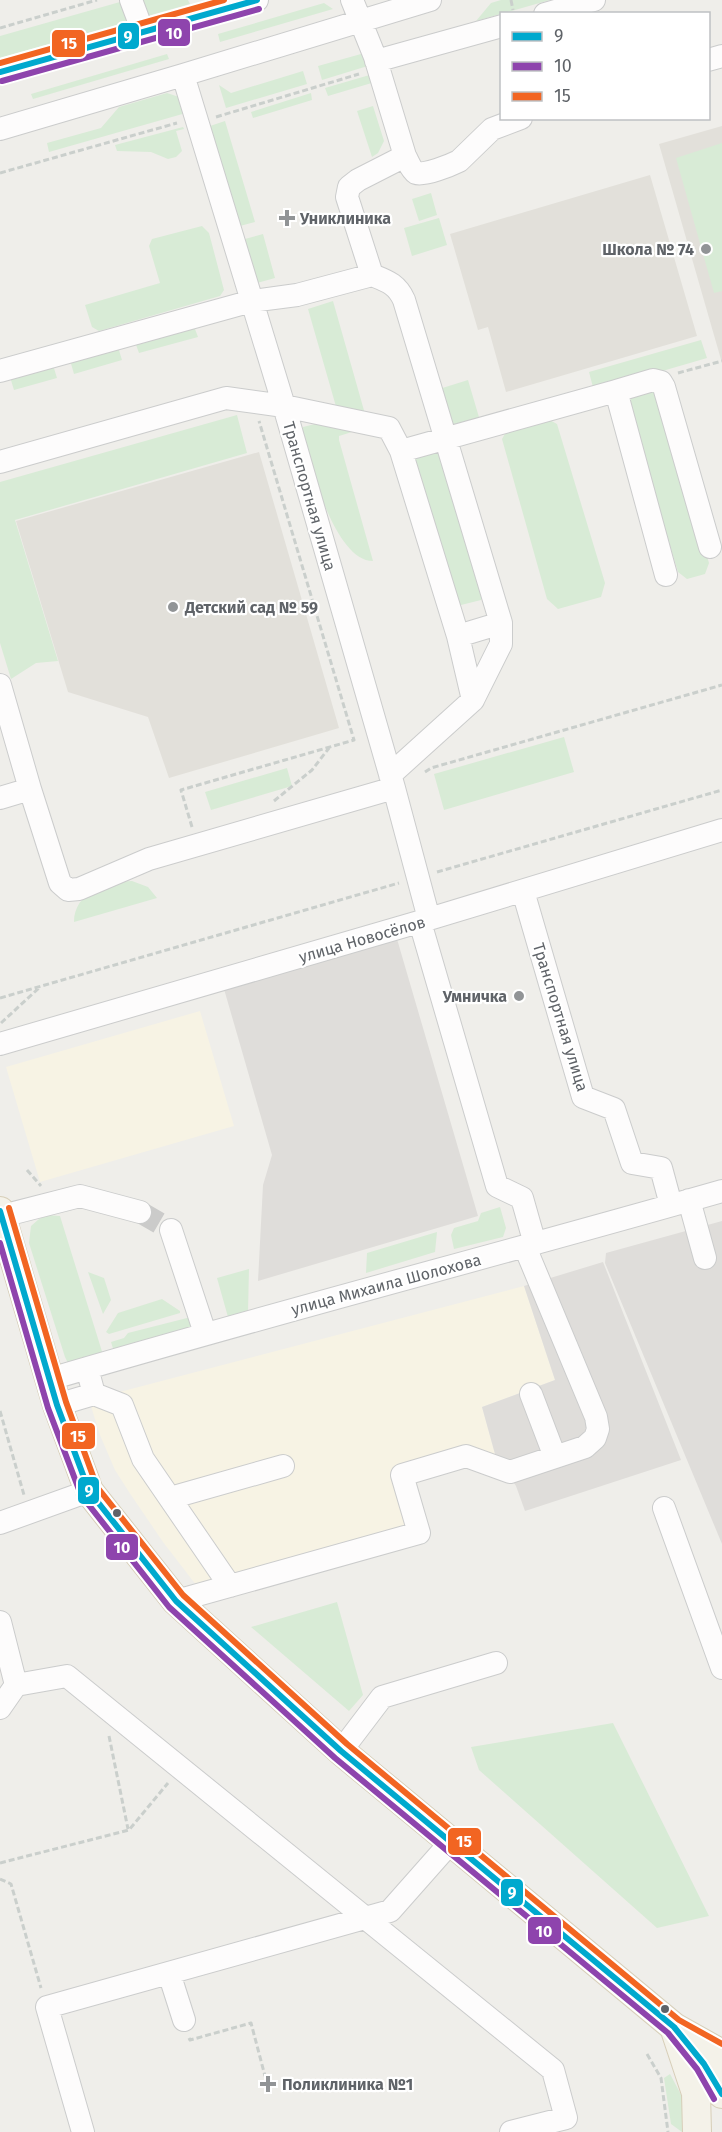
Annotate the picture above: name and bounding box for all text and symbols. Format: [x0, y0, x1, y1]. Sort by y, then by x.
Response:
legend [500, 12, 710, 120]
line badge: 10 [157, 18, 191, 47]
line badge: 9 [117, 22, 140, 50]
text: 10 [166, 24, 182, 43]
text: 9 [554, 25, 563, 47]
text: 9 [124, 27, 133, 46]
line badge: 15 [51, 29, 86, 58]
text: 15 [61, 34, 77, 53]
text: 10 [554, 55, 572, 77]
text: 15 [554, 85, 571, 107]
marker: Униклиника [278, 209, 296, 227]
place label: Униклиника [299, 209, 391, 228]
place label: Школа № 74 [602, 240, 694, 259]
marker: Школа № 74 [699, 242, 713, 256]
street label: Транспортная улица [279, 419, 340, 573]
place label: Детский сад № 59 [184, 598, 318, 617]
marker: Детский сад № 59 [166, 600, 180, 614]
street label: улица Новосёлов [297, 912, 428, 967]
street label: Транспортная улица [529, 941, 592, 1094]
place label: Умничка [442, 987, 507, 1006]
marker: Умничка [512, 989, 526, 1003]
street label: улица Михаила Шолохова [289, 1250, 483, 1319]
line badge: 15 [61, 1422, 96, 1450]
text: 15 [70, 1427, 86, 1446]
line badge: 9 [77, 1476, 100, 1505]
text: 9 [85, 1481, 94, 1500]
unlabelled marker [111, 1507, 123, 1519]
line badge: 10 [105, 1533, 139, 1561]
text: 10 [114, 1538, 130, 1557]
line badge: 15 [447, 1827, 482, 1856]
text: 15 [456, 1832, 472, 1851]
line badge: 9 [500, 1878, 524, 1907]
text: 9 [508, 1883, 517, 1902]
line badge: 10 [527, 1916, 562, 1945]
text: 10 [536, 1922, 552, 1941]
unlabelled marker [659, 2003, 671, 2015]
marker: Поликлиника №1 [259, 2075, 277, 2093]
place label: Поликлиника №1 [282, 2075, 413, 2094]

